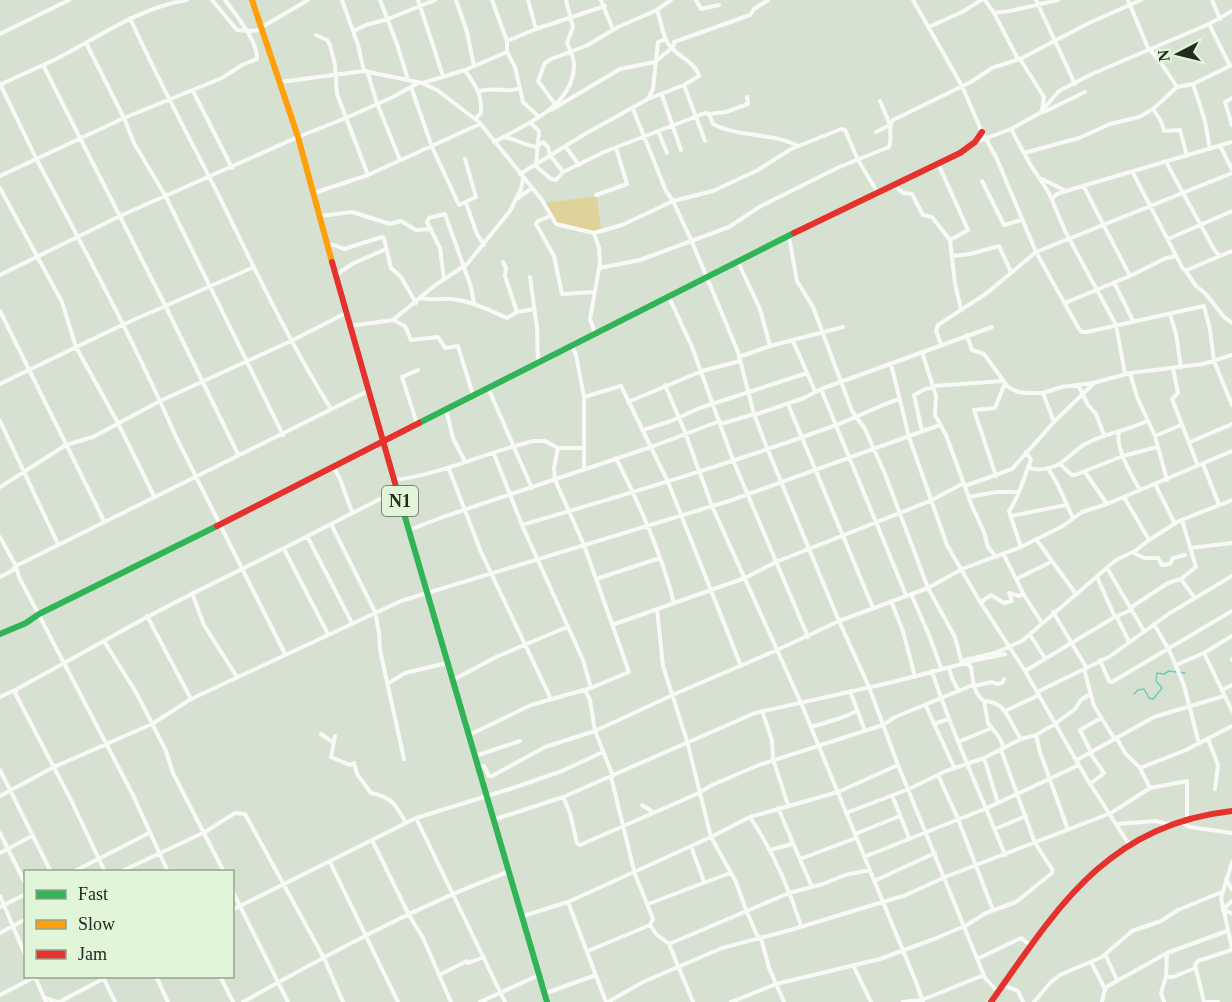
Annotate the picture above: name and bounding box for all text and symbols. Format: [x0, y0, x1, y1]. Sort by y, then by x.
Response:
north arrow [1148, 24, 1208, 84]
text: N [1154, 49, 1173, 63]
road number: N1 [382, 486, 418, 516]
legend [24, 870, 234, 978]
text: Fast [78, 884, 108, 904]
text: Slow [78, 914, 115, 934]
text: Jam [78, 944, 107, 964]

